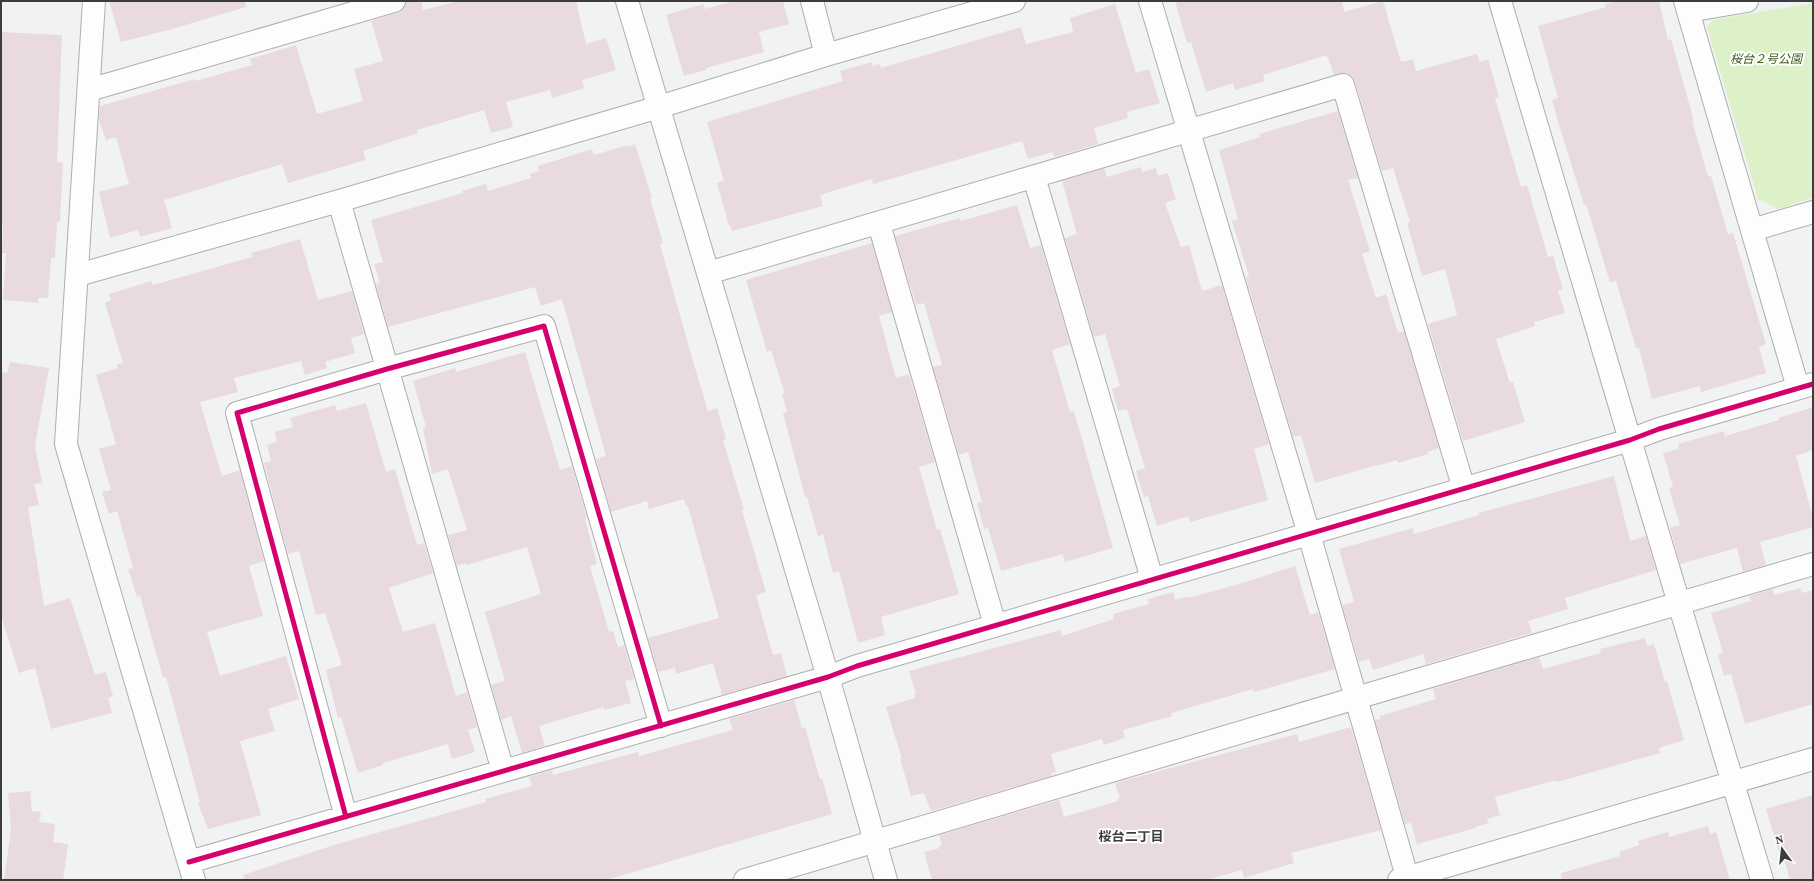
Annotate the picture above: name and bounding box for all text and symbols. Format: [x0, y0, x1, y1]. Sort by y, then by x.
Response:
park label: 桜台２号公園 [1730, 51, 1804, 67]
district label: 桜台二丁目 [1098, 828, 1164, 845]
north arrow [1762, 829, 1802, 869]
text: N [1774, 832, 1785, 848]

